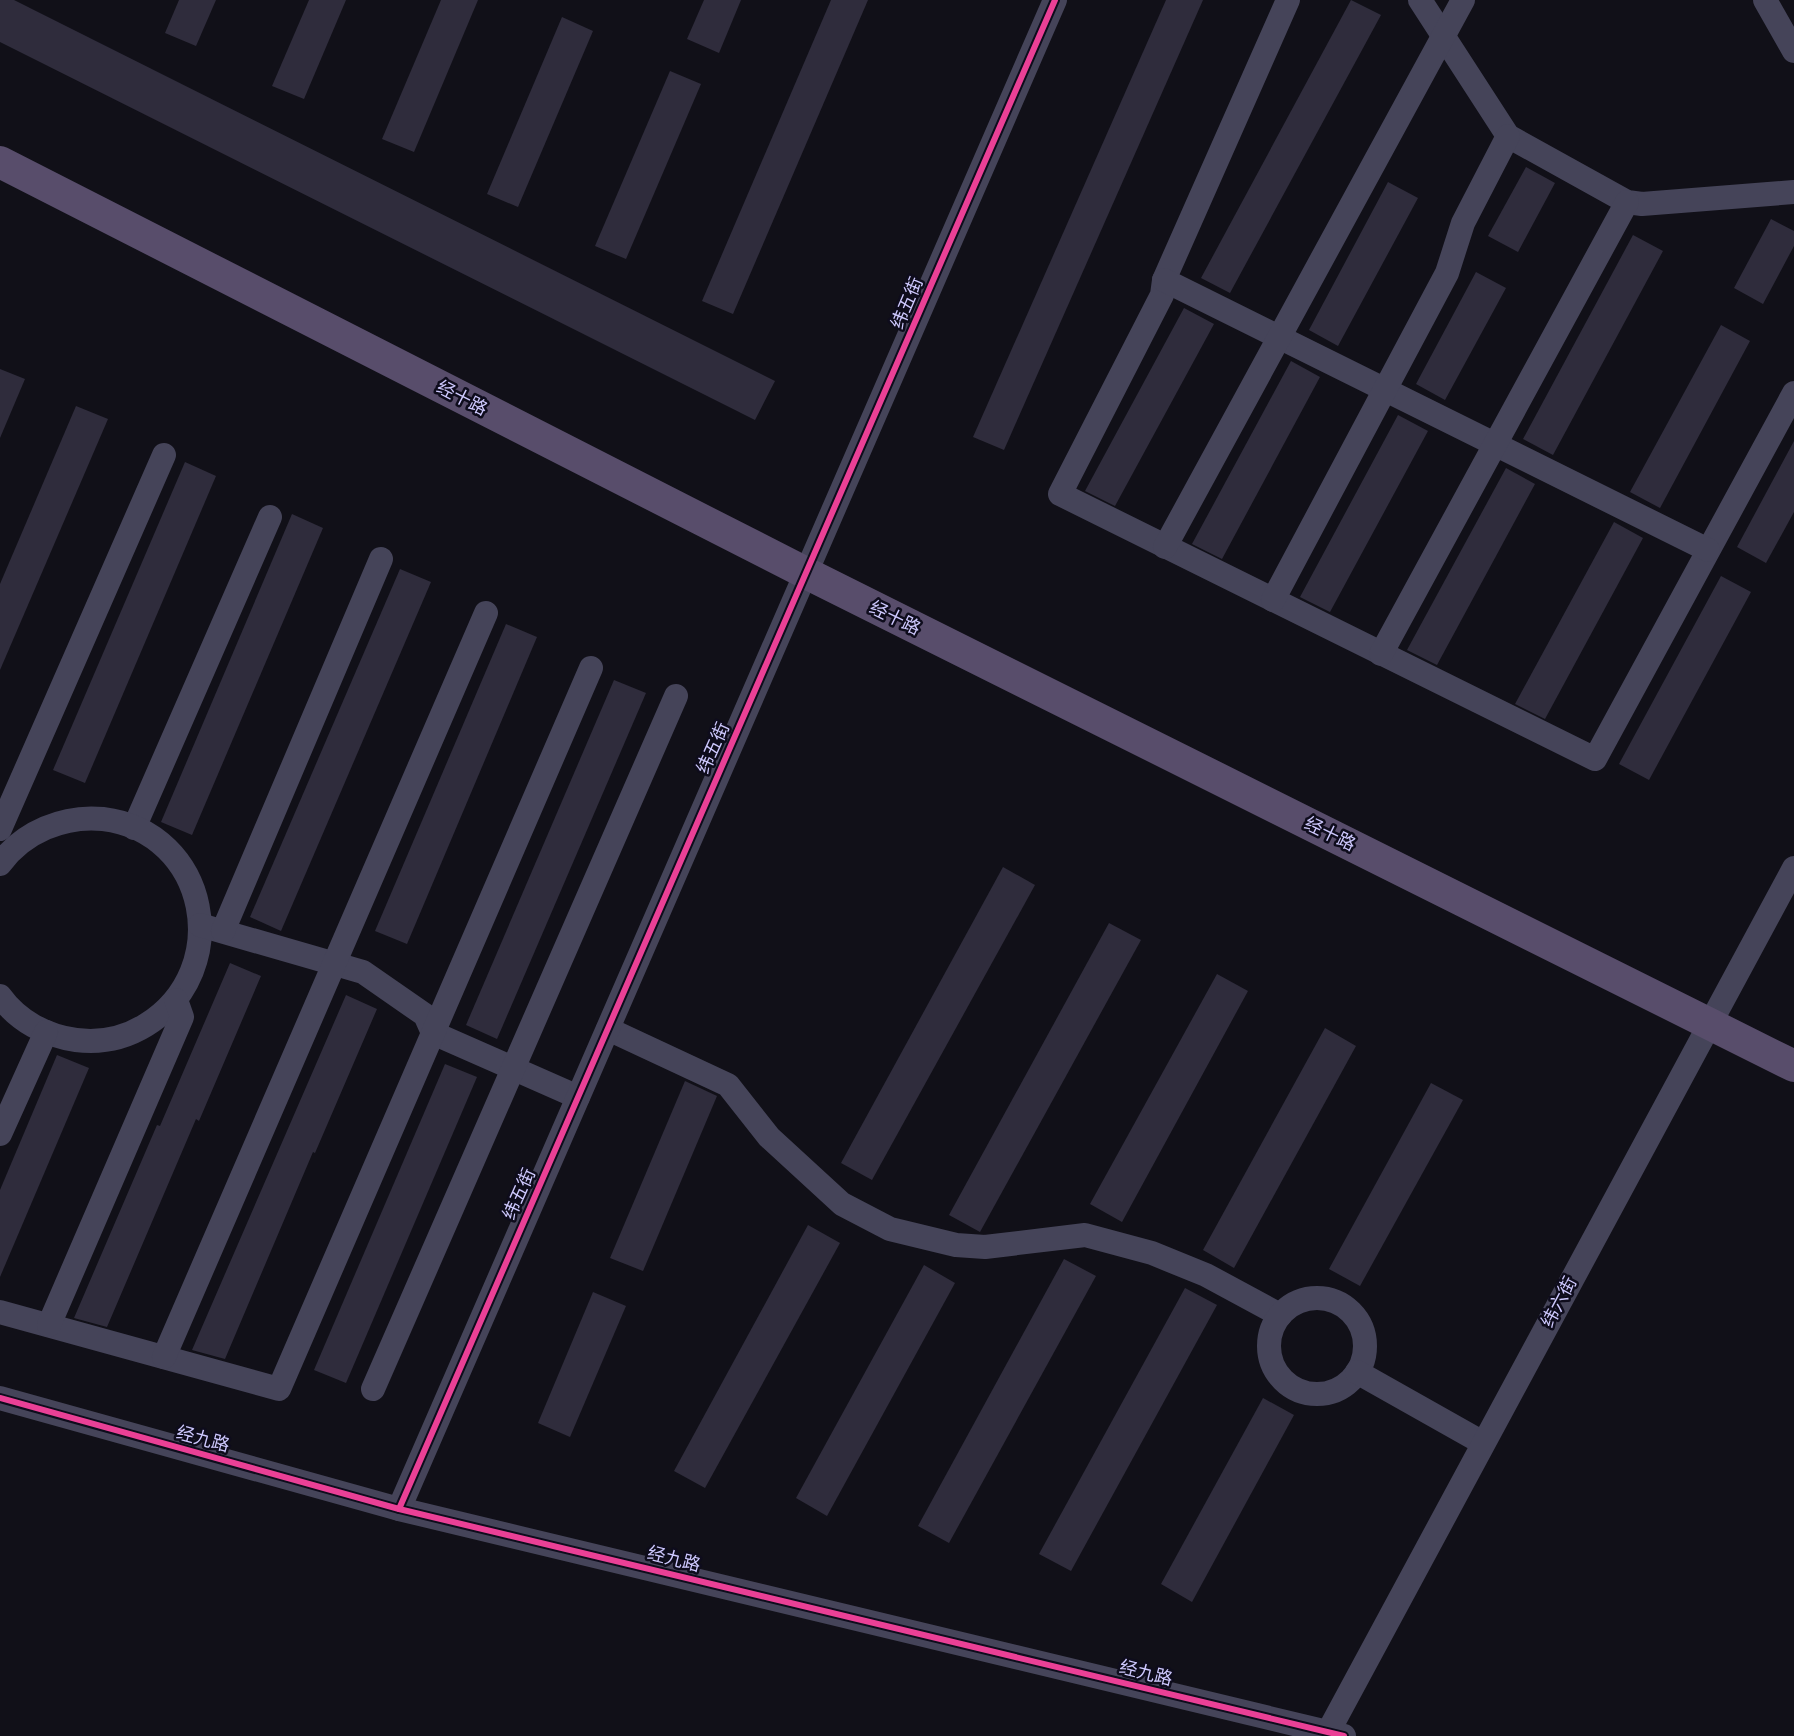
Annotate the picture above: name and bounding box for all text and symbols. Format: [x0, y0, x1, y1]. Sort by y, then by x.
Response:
street label: 纬五街 [886, 274, 928, 332]
street label: 经十路 [433, 376, 491, 420]
street label: 经十路 [866, 596, 924, 640]
street label: 纬五街 [692, 719, 734, 777]
street label: 经十路 [1301, 812, 1359, 856]
street label: 纬五街 [498, 1165, 540, 1223]
street label: 纬六街 [1537, 1273, 1581, 1331]
street label: 经九路 [174, 1421, 232, 1457]
street label: 经九路 [645, 1542, 703, 1576]
street label: 经九路 [1117, 1656, 1175, 1690]

